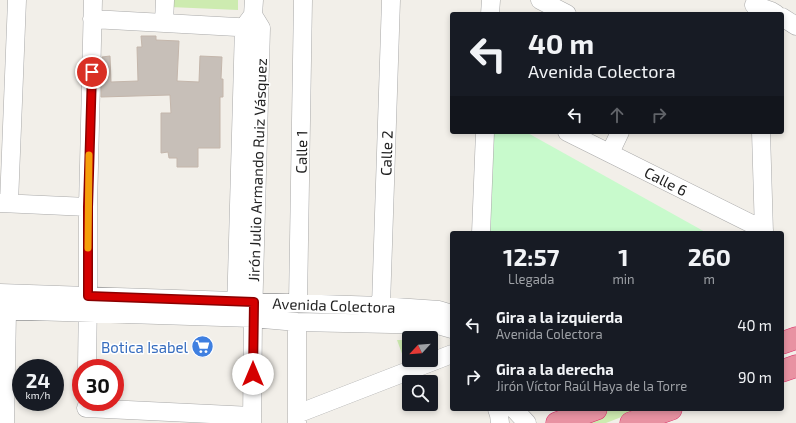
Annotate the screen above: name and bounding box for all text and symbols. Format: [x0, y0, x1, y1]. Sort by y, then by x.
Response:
text: 40 m [528, 26, 594, 60]
icon: left [462, 28, 514, 80]
pin [75, 55, 109, 89]
street label: Jirón Julio Armando Ruiz Vásquez [244, 58, 270, 282]
text: Avenida Colectora [528, 60, 676, 82]
icon: arrive [81, 61, 103, 83]
icon: left [564, 104, 586, 126]
icon: ahead [606, 104, 628, 126]
icon: right [648, 104, 670, 126]
street label: Calle 1 [292, 130, 310, 174]
street label: Calle 2 [376, 130, 396, 176]
street label: Calle 6 [642, 163, 690, 199]
text: 12:57 [503, 242, 559, 271]
text: 1 [618, 242, 629, 271]
text: 260 [688, 242, 731, 271]
text: Llegada [508, 271, 554, 287]
text: min [612, 271, 635, 287]
text: m [704, 271, 715, 287]
street label: Avenida Colectora [272, 294, 396, 316]
text: Gira a la izquierda [496, 308, 623, 326]
icon: left [462, 314, 484, 336]
text: 40 m [737, 316, 772, 334]
text: Avenida Colectora [496, 326, 603, 342]
north arrow [402, 331, 438, 367]
map controls [402, 331, 438, 411]
supermarket icon: Botica Isabel [190, 334, 216, 360]
place label: Botica Isabel [101, 338, 189, 356]
position arrow [232, 353, 274, 395]
speed limit sign: 30 [72, 359, 124, 411]
text: Gira a la derecha [496, 360, 614, 378]
icon: right [462, 366, 484, 388]
text: 24 [26, 368, 50, 392]
text: 90 m [738, 368, 772, 386]
button: search [402, 375, 438, 411]
text: Jirón Víctor Raúl Haya de la Torre [496, 378, 687, 394]
text: km/h [26, 389, 50, 401]

